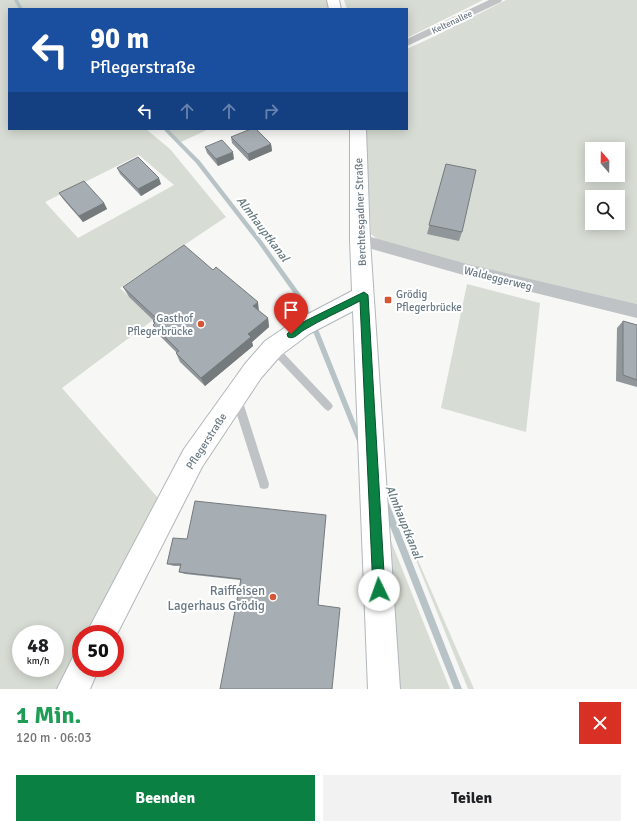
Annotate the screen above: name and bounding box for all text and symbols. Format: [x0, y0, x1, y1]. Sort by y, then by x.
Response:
street label: Keltenallee [430, 8, 475, 37]
text: 90 m [90, 22, 149, 56]
icon: left [24, 24, 76, 76]
text: Pflegerstraße [90, 56, 196, 78]
icon: left [134, 100, 156, 122]
icon: ahead [176, 100, 198, 122]
icon: ahead [218, 100, 240, 122]
icon: right [260, 100, 282, 122]
north arrow [585, 142, 625, 182]
map controls [585, 142, 625, 230]
street label: Berchtesgadner Straße [352, 158, 369, 266]
button: search [585, 190, 625, 230]
water label: Almhauptkanal [233, 194, 293, 266]
street label: Waldeggerweg [463, 264, 533, 293]
place label: Grödig Pflegerbrücke [396, 288, 462, 314]
pin [274, 293, 308, 334]
marker: Grödig Pflegerbrücke [383, 295, 393, 305]
icon: arrive [280, 299, 302, 321]
place label: Gasthof Pflegerbrücke [127, 312, 194, 338]
marker: Gasthof Pflegerbrücke [196, 319, 206, 329]
street label: Pflegerstraße [183, 411, 229, 472]
water label: Almhauptkanal [382, 483, 426, 563]
position arrow [358, 569, 400, 611]
place label: Raiffeisen Lagerhaus Grödig [167, 583, 265, 614]
marker: Raiffeisen Lagerhaus Grödig [268, 592, 278, 602]
speed limit sign: 50 [72, 625, 124, 677]
text: 48 [27, 633, 49, 658]
text: km/h [27, 655, 49, 667]
text: 1 Min. [16, 700, 81, 730]
button: close [579, 702, 621, 744]
text: 120 m · 06:03 [16, 730, 92, 746]
button: Beenden [16, 775, 315, 821]
button: Teilen [323, 775, 621, 821]

